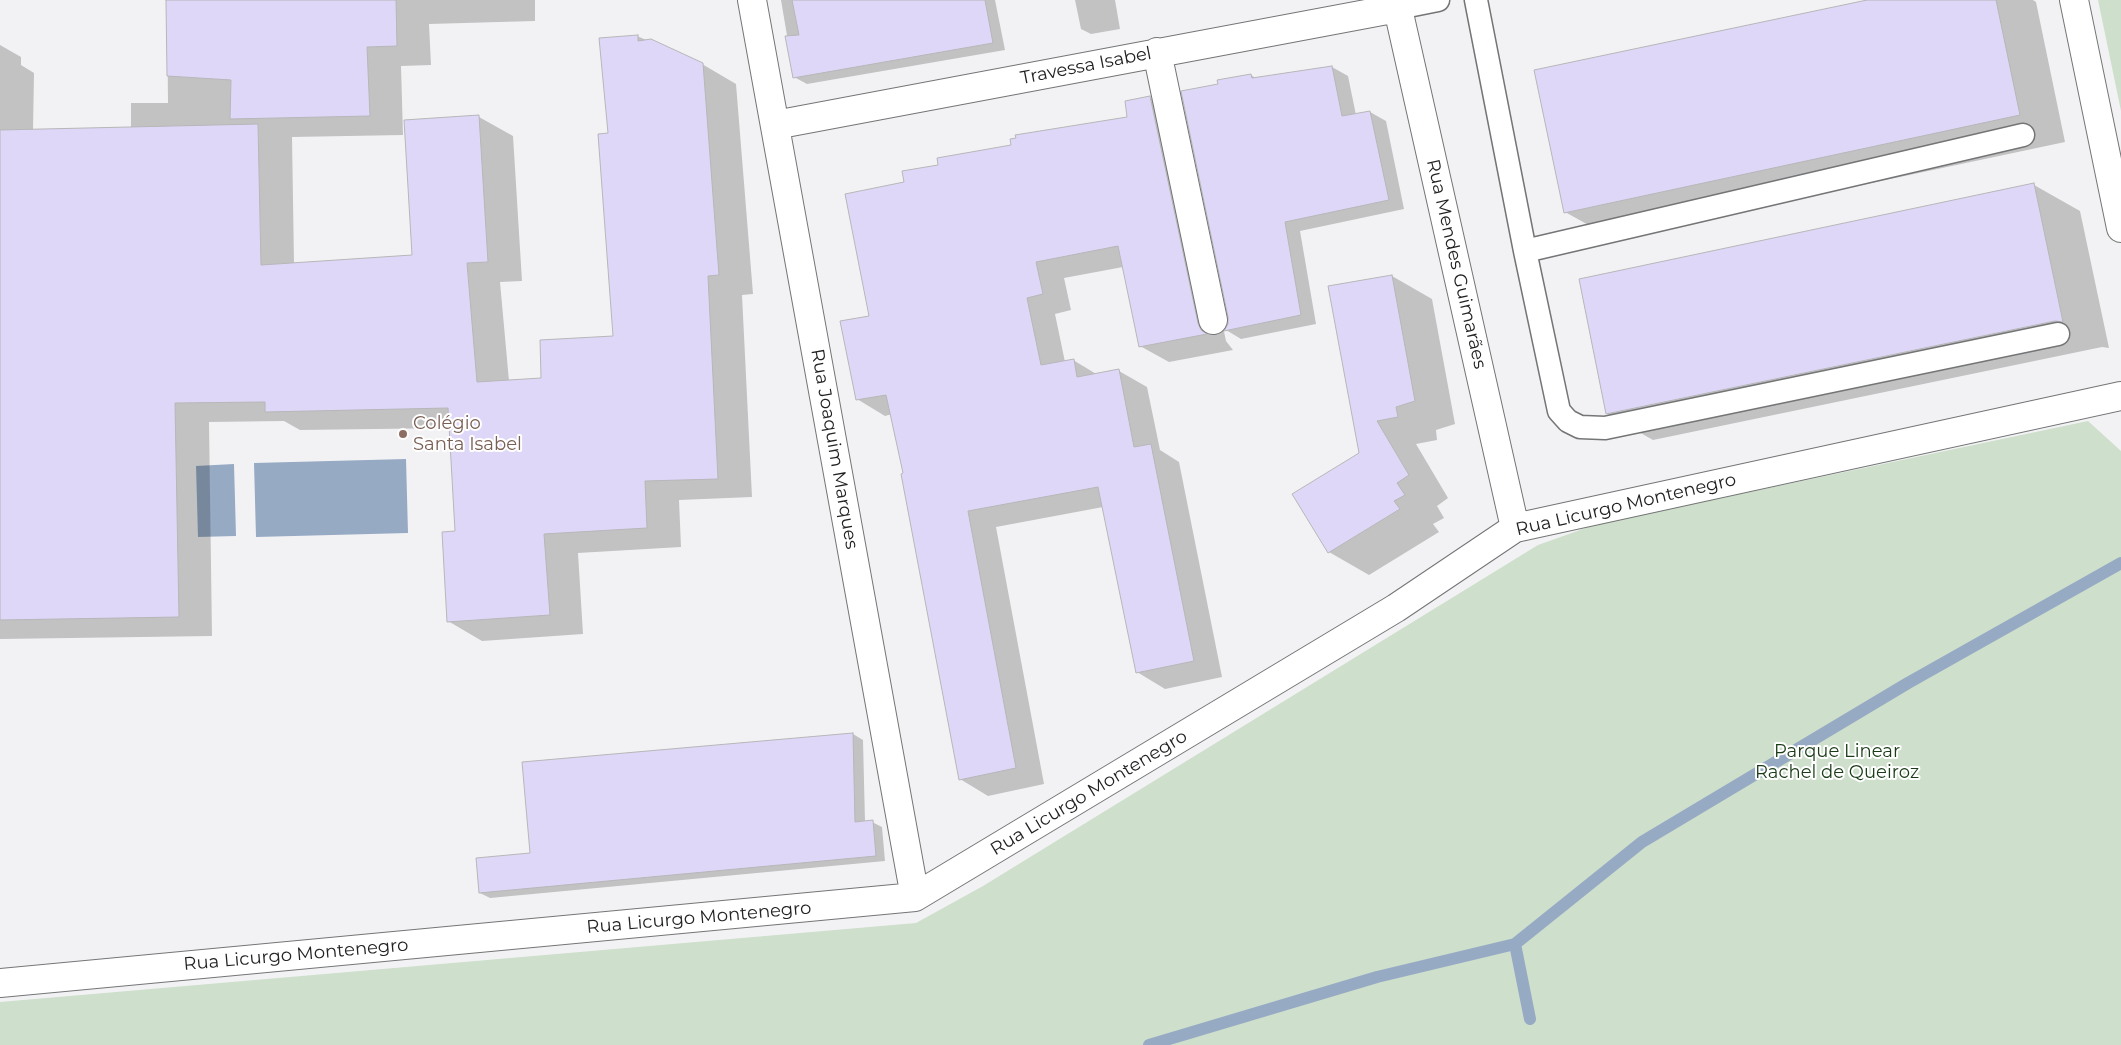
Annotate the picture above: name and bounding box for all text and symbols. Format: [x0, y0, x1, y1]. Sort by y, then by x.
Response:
street label: Travessa Isabel [1019, 43, 1153, 89]
street label: Rua Mendes Guimarães [1421, 157, 1491, 371]
street label: Rua Joaquim Marques [806, 347, 862, 551]
place label: Colégio Santa Isabel [413, 413, 522, 456]
marker: Colégio Santa Isabel [397, 428, 409, 440]
street label: Rua Licurgo Montenegro [1514, 469, 1738, 541]
street label: Rua Licurgo Montenegro [987, 726, 1191, 860]
park label: Parque Linear Rachel de Queiroz [1755, 741, 1919, 784]
street label: Rua Licurgo Montenegro [586, 897, 812, 939]
street label: Rua Licurgo Montenegro [183, 934, 409, 976]

